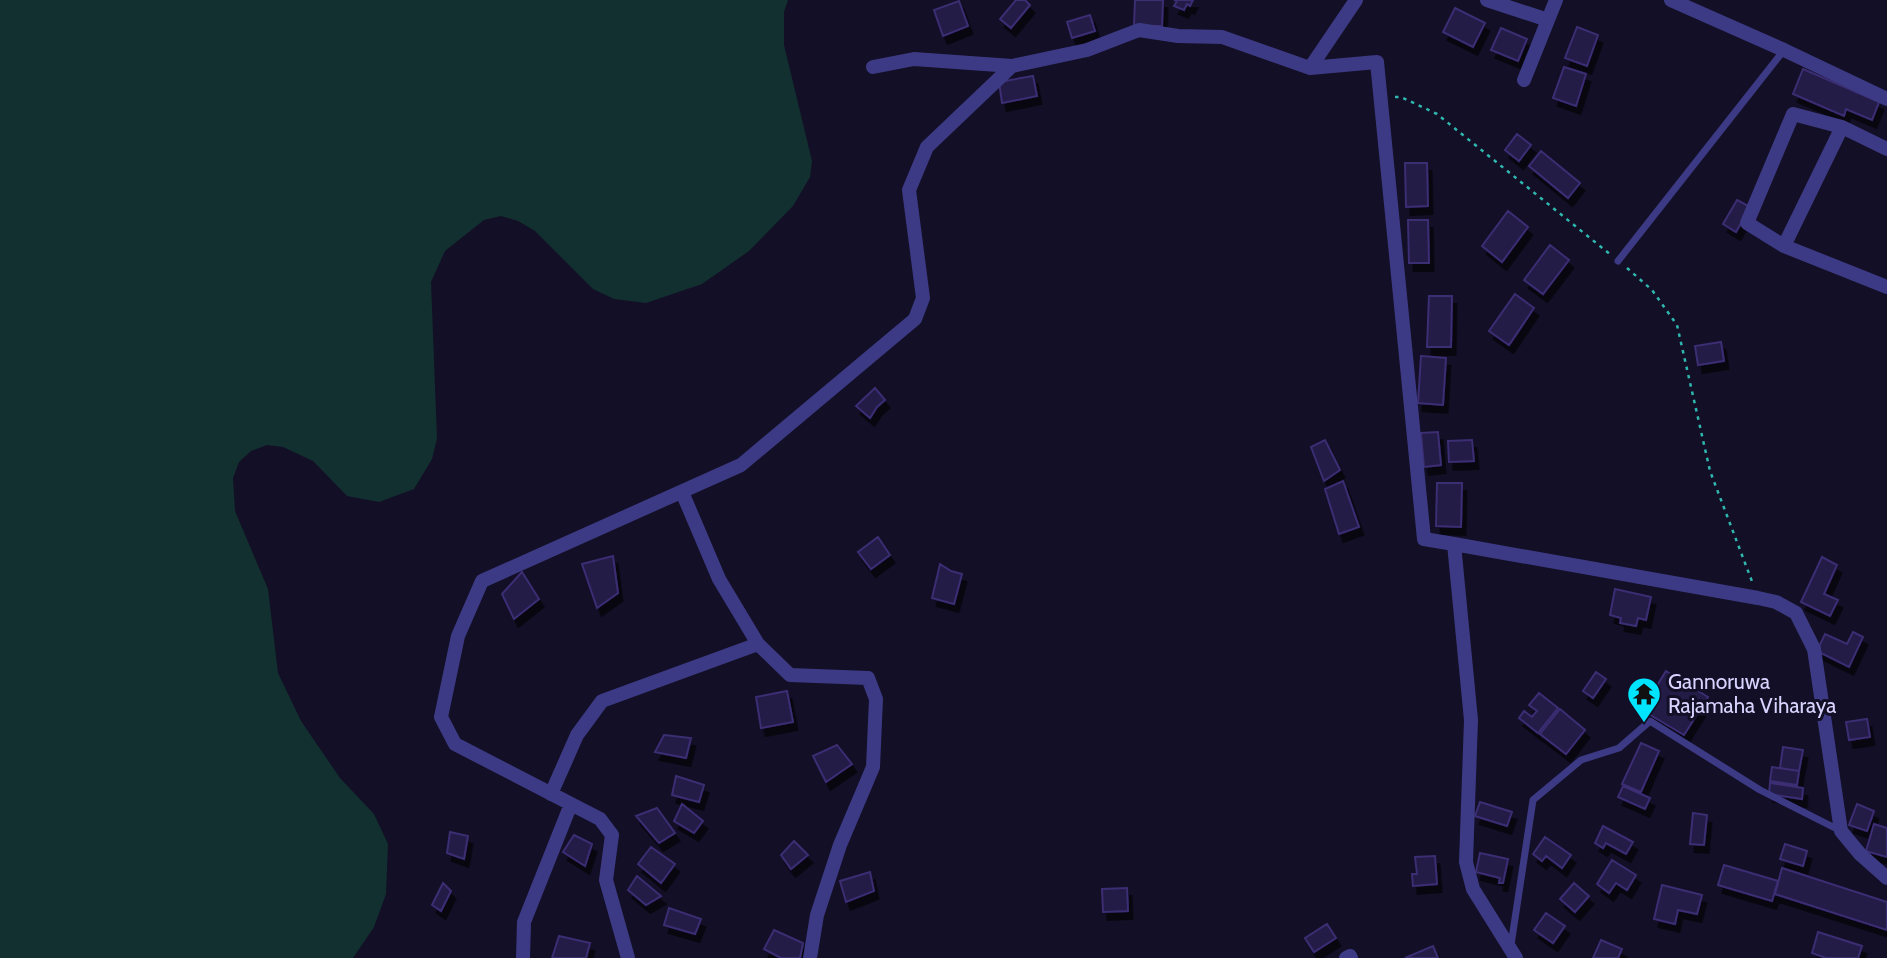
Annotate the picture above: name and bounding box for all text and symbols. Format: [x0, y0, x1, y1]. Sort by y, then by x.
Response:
place label: Gannoruwa Rajamaha Viharaya [1668, 669, 1836, 719]
temple icon: Gannoruwa Rajamaha Viharaya [1625, 675, 1663, 724]

